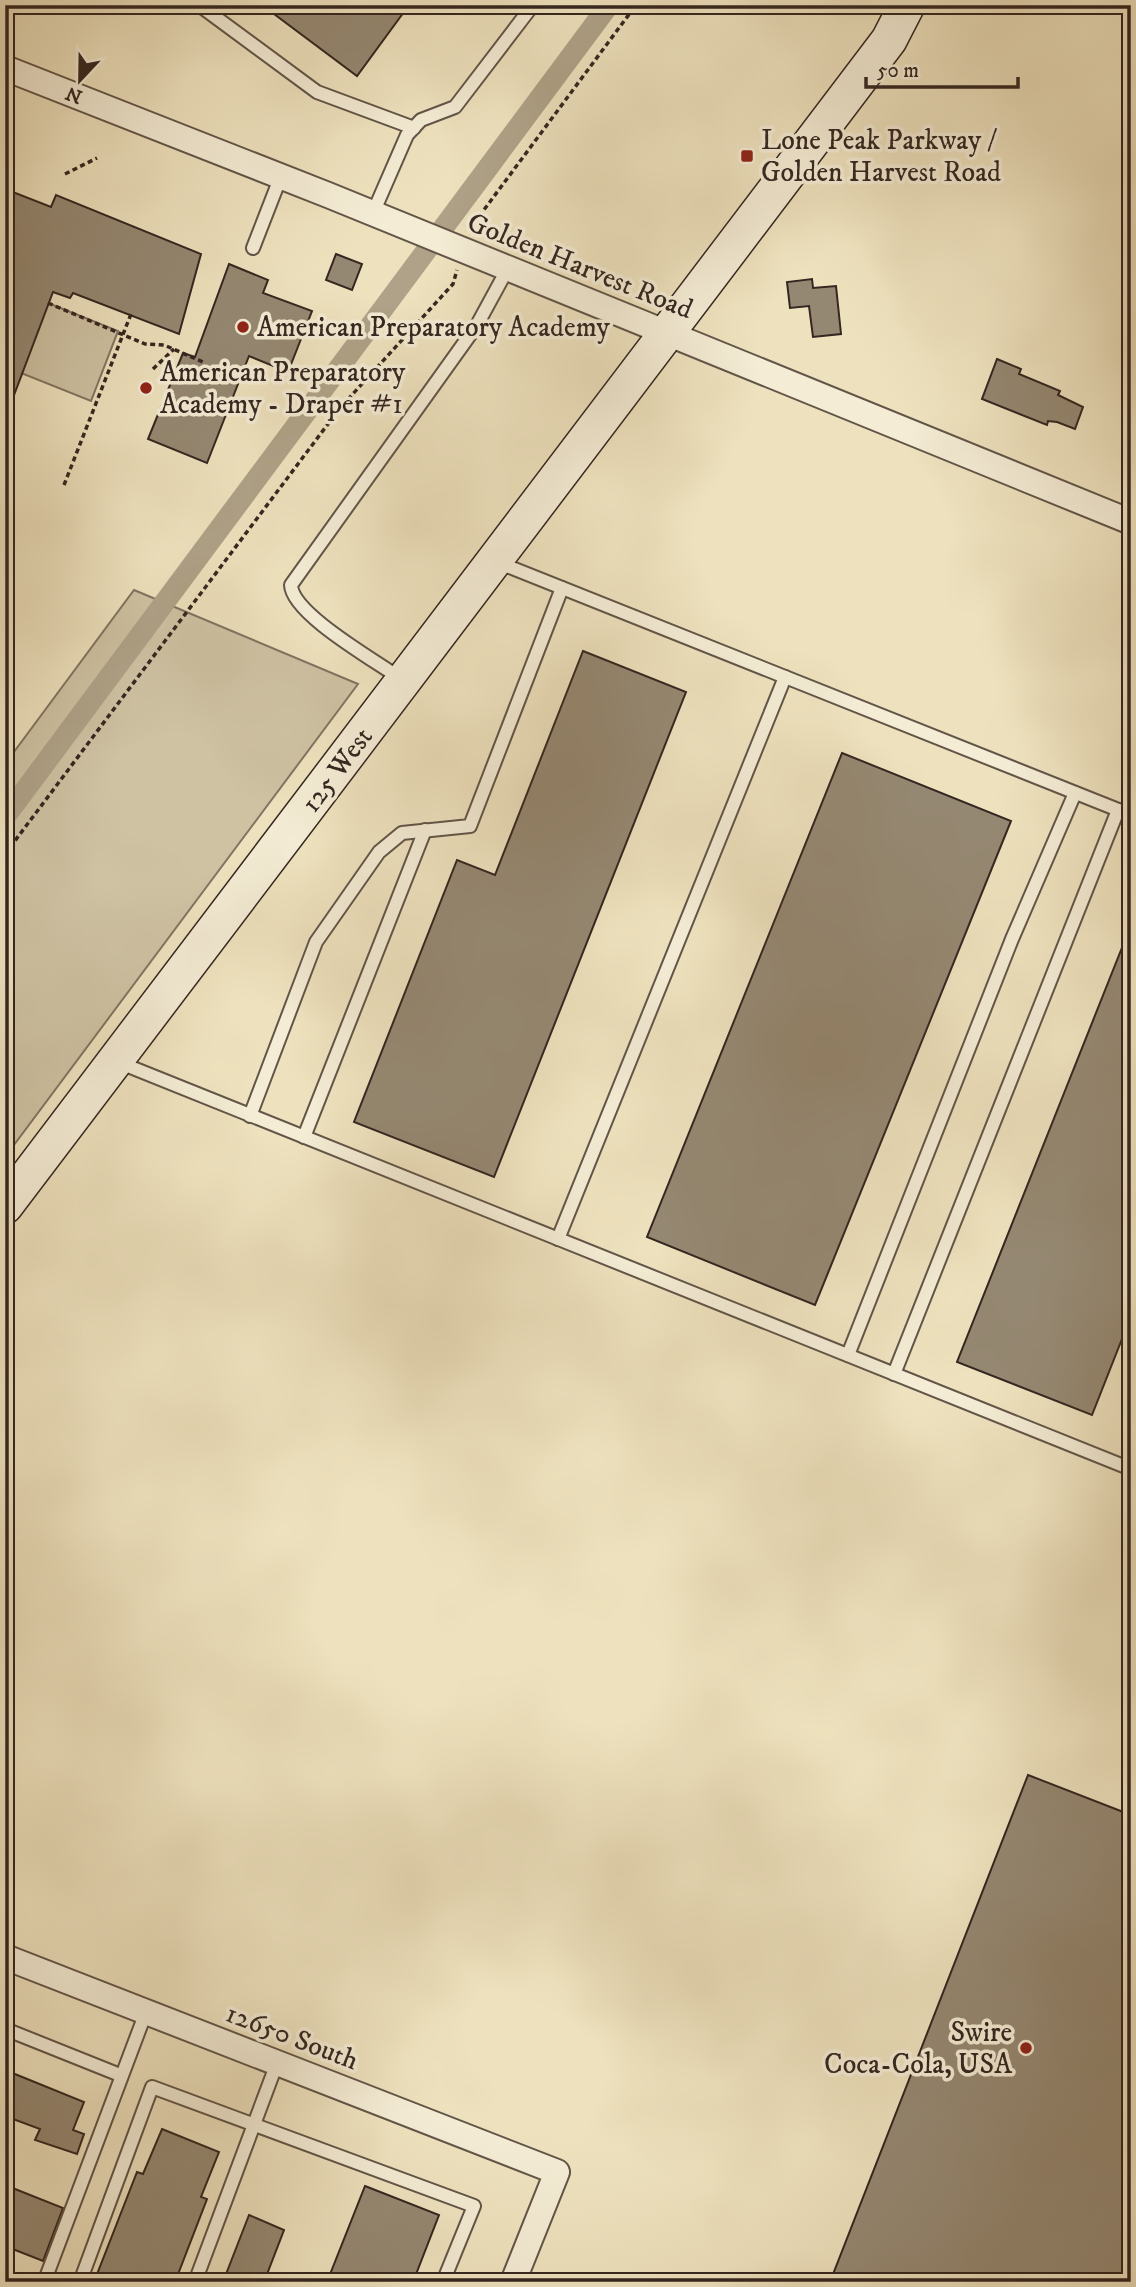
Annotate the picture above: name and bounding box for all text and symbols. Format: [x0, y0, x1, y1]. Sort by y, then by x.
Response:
north arrow [46, 46, 116, 116]
scale bar [866, 46, 1019, 90]
text: 50 m [877, 58, 919, 84]
text: N [62, 81, 86, 108]
place label: Lone Peak Parkway / Golden Harvest Road [761, 123, 1001, 190]
marker: Lone Peak Parkway / Golden Harvest Road [739, 148, 755, 164]
street label: Golden Harvest Road [462, 205, 698, 327]
place label: American Preparatory Academy [257, 310, 611, 345]
marker: American Preparatory Academy [235, 319, 251, 335]
place label: American Preparatory Academy - Draper #1 [160, 355, 406, 422]
marker: American Preparatory Academy - Draper #1 [138, 380, 154, 396]
street label: 125 West [294, 720, 380, 820]
street label: 12650 South [221, 1996, 363, 2078]
place label: Swire Coca-Cola, USA [824, 2015, 1013, 2082]
marker: Swire Coca-Cola, USA [1018, 2040, 1034, 2056]

